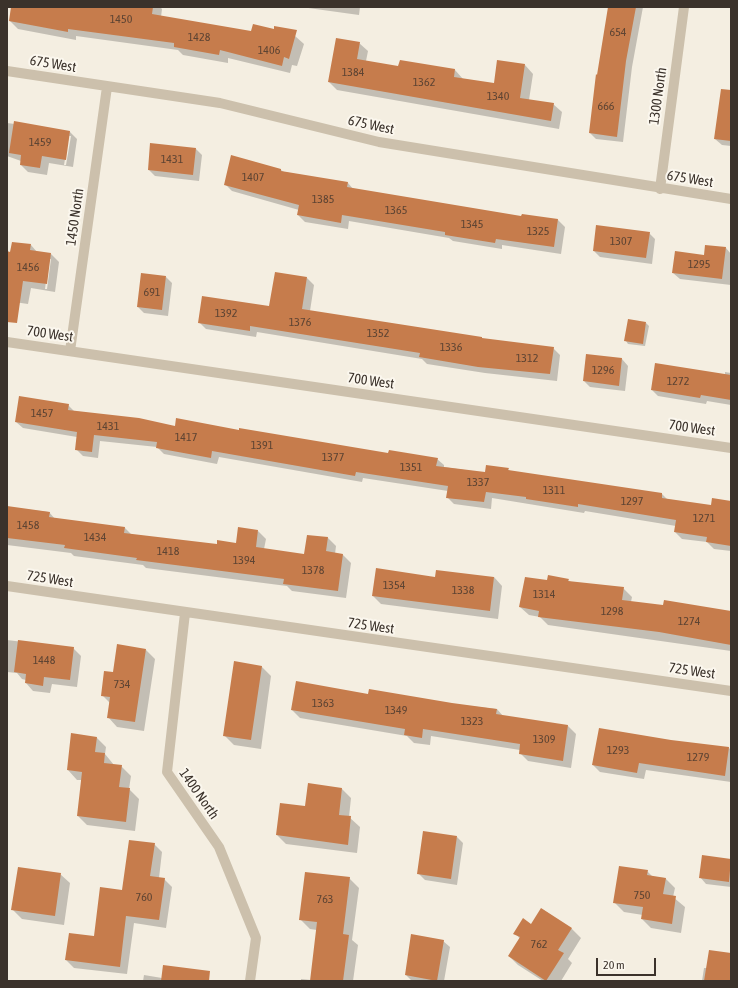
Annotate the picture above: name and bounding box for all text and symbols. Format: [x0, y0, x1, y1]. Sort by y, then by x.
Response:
house number: 1450 [110, 12, 132, 26]
house number: 654 [610, 25, 626, 39]
house number: 1428 [188, 30, 210, 44]
house number: 1406 [258, 43, 280, 57]
street label: 675 West [29, 52, 77, 76]
house number: 1384 [342, 65, 364, 79]
street label: 1300 North [646, 66, 670, 126]
house number: 1362 [413, 75, 435, 89]
house number: 1340 [487, 89, 509, 103]
house number: 666 [598, 99, 614, 113]
street label: 675 West [346, 112, 396, 138]
house number: 1459 [29, 135, 51, 149]
house number: 1431 [161, 152, 183, 166]
street label: 675 West [666, 167, 714, 191]
house number: 1407 [242, 170, 264, 184]
street label: 1450 North [63, 187, 87, 247]
house number: 1385 [312, 192, 334, 206]
house number: 1365 [385, 203, 407, 217]
house number: 1345 [461, 217, 483, 231]
house number: 1325 [527, 224, 549, 238]
house number: 1307 [610, 234, 632, 248]
house number: 1295 [688, 257, 710, 271]
house number: 1456 [17, 260, 39, 274]
house number: 691 [144, 285, 160, 299]
house number: 1392 [215, 306, 237, 320]
house number: 1376 [289, 315, 311, 329]
street label: 700 West [26, 322, 74, 346]
house number: 1352 [367, 326, 389, 340]
house number: 1336 [440, 340, 462, 354]
house number: 1312 [516, 351, 538, 365]
house number: 1296 [592, 363, 614, 377]
street label: 700 West [347, 369, 395, 393]
house number: 1272 [667, 374, 689, 388]
house number: 1457 [31, 406, 53, 420]
street label: 700 West [668, 416, 716, 440]
house number: 1431 [97, 419, 119, 433]
house number: 1417 [175, 430, 197, 444]
house number: 1391 [251, 438, 273, 452]
house number: 1377 [322, 450, 344, 464]
house number: 1351 [400, 460, 422, 474]
house number: 1337 [467, 475, 489, 489]
house number: 1311 [543, 483, 565, 497]
house number: 1297 [621, 494, 643, 508]
house number: 1271 [693, 511, 715, 525]
house number: 1458 [17, 518, 39, 532]
house number: 1434 [84, 530, 106, 544]
house number: 1418 [157, 544, 179, 558]
house number: 1394 [233, 553, 255, 567]
house number: 1378 [302, 563, 324, 577]
street label: 725 West [26, 567, 74, 591]
house number: 1354 [383, 578, 405, 592]
house number: 1338 [452, 583, 474, 597]
house number: 1314 [533, 587, 555, 601]
house number: 1298 [601, 604, 623, 618]
street label: 725 West [347, 614, 395, 638]
house number: 1274 [678, 614, 700, 628]
house number: 1448 [33, 653, 55, 667]
street label: 725 West [668, 659, 716, 683]
house number: 734 [114, 677, 130, 691]
house number: 1363 [312, 696, 334, 710]
house number: 1349 [385, 703, 407, 717]
house number: 1323 [461, 714, 483, 728]
house number: 1309 [533, 732, 555, 746]
house number: 1293 [607, 743, 629, 757]
house number: 1279 [687, 750, 709, 764]
street label: 1400 North [176, 765, 222, 823]
house number: 750 [634, 888, 650, 902]
house number: 760 [136, 890, 152, 904]
house number: 763 [317, 892, 333, 906]
house number: 762 [531, 937, 547, 951]
scale bar [598, 950, 658, 976]
text: 20 m [603, 958, 625, 972]

